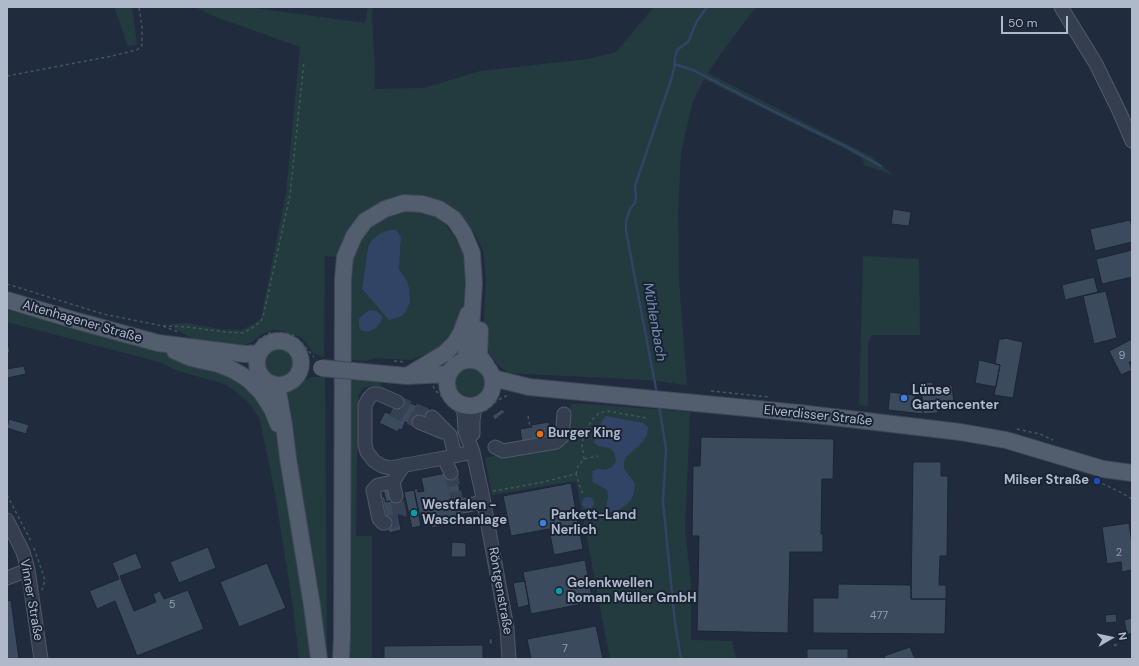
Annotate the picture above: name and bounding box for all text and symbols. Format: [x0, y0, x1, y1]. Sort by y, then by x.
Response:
scale bar [1003, 8, 1070, 34]
text: 50 m [1008, 15, 1037, 31]
water label: Mühlenbach [639, 281, 669, 363]
street label: Altenhagener Straße [20, 297, 144, 347]
house number: 9 [1119, 349, 1125, 363]
place label: Lünse Gartencenter [912, 383, 999, 414]
marker: Lünse Gartencenter [899, 393, 909, 403]
street label: Elverdisser Straße [763, 403, 873, 429]
place label: Burger King [548, 426, 621, 442]
marker: Burger King [535, 429, 545, 439]
place label: Milser Straße [1004, 473, 1089, 489]
marker: Milser Straße [1092, 476, 1102, 486]
place label: Westfalen - Waschanlage [422, 498, 507, 529]
marker: Westfalen - Waschanlage [409, 508, 419, 518]
place label: Parkett-Land Nerlich [551, 508, 636, 539]
marker: Parkett-Land Nerlich [538, 518, 548, 528]
street label: Röntgenstraße [485, 546, 515, 636]
house number: 2 [1116, 546, 1122, 560]
street label: Vinner Straße [16, 558, 46, 642]
place label: Gelenkwellen Roman Müller GmbH [567, 576, 696, 607]
marker: Gelenkwellen Roman Müller GmbH [554, 586, 564, 596]
house number: 5 [169, 598, 175, 612]
house number: 477 [870, 609, 888, 623]
north arrow [1091, 618, 1131, 658]
text: N [1115, 631, 1130, 641]
house number: 7 [562, 642, 568, 656]

